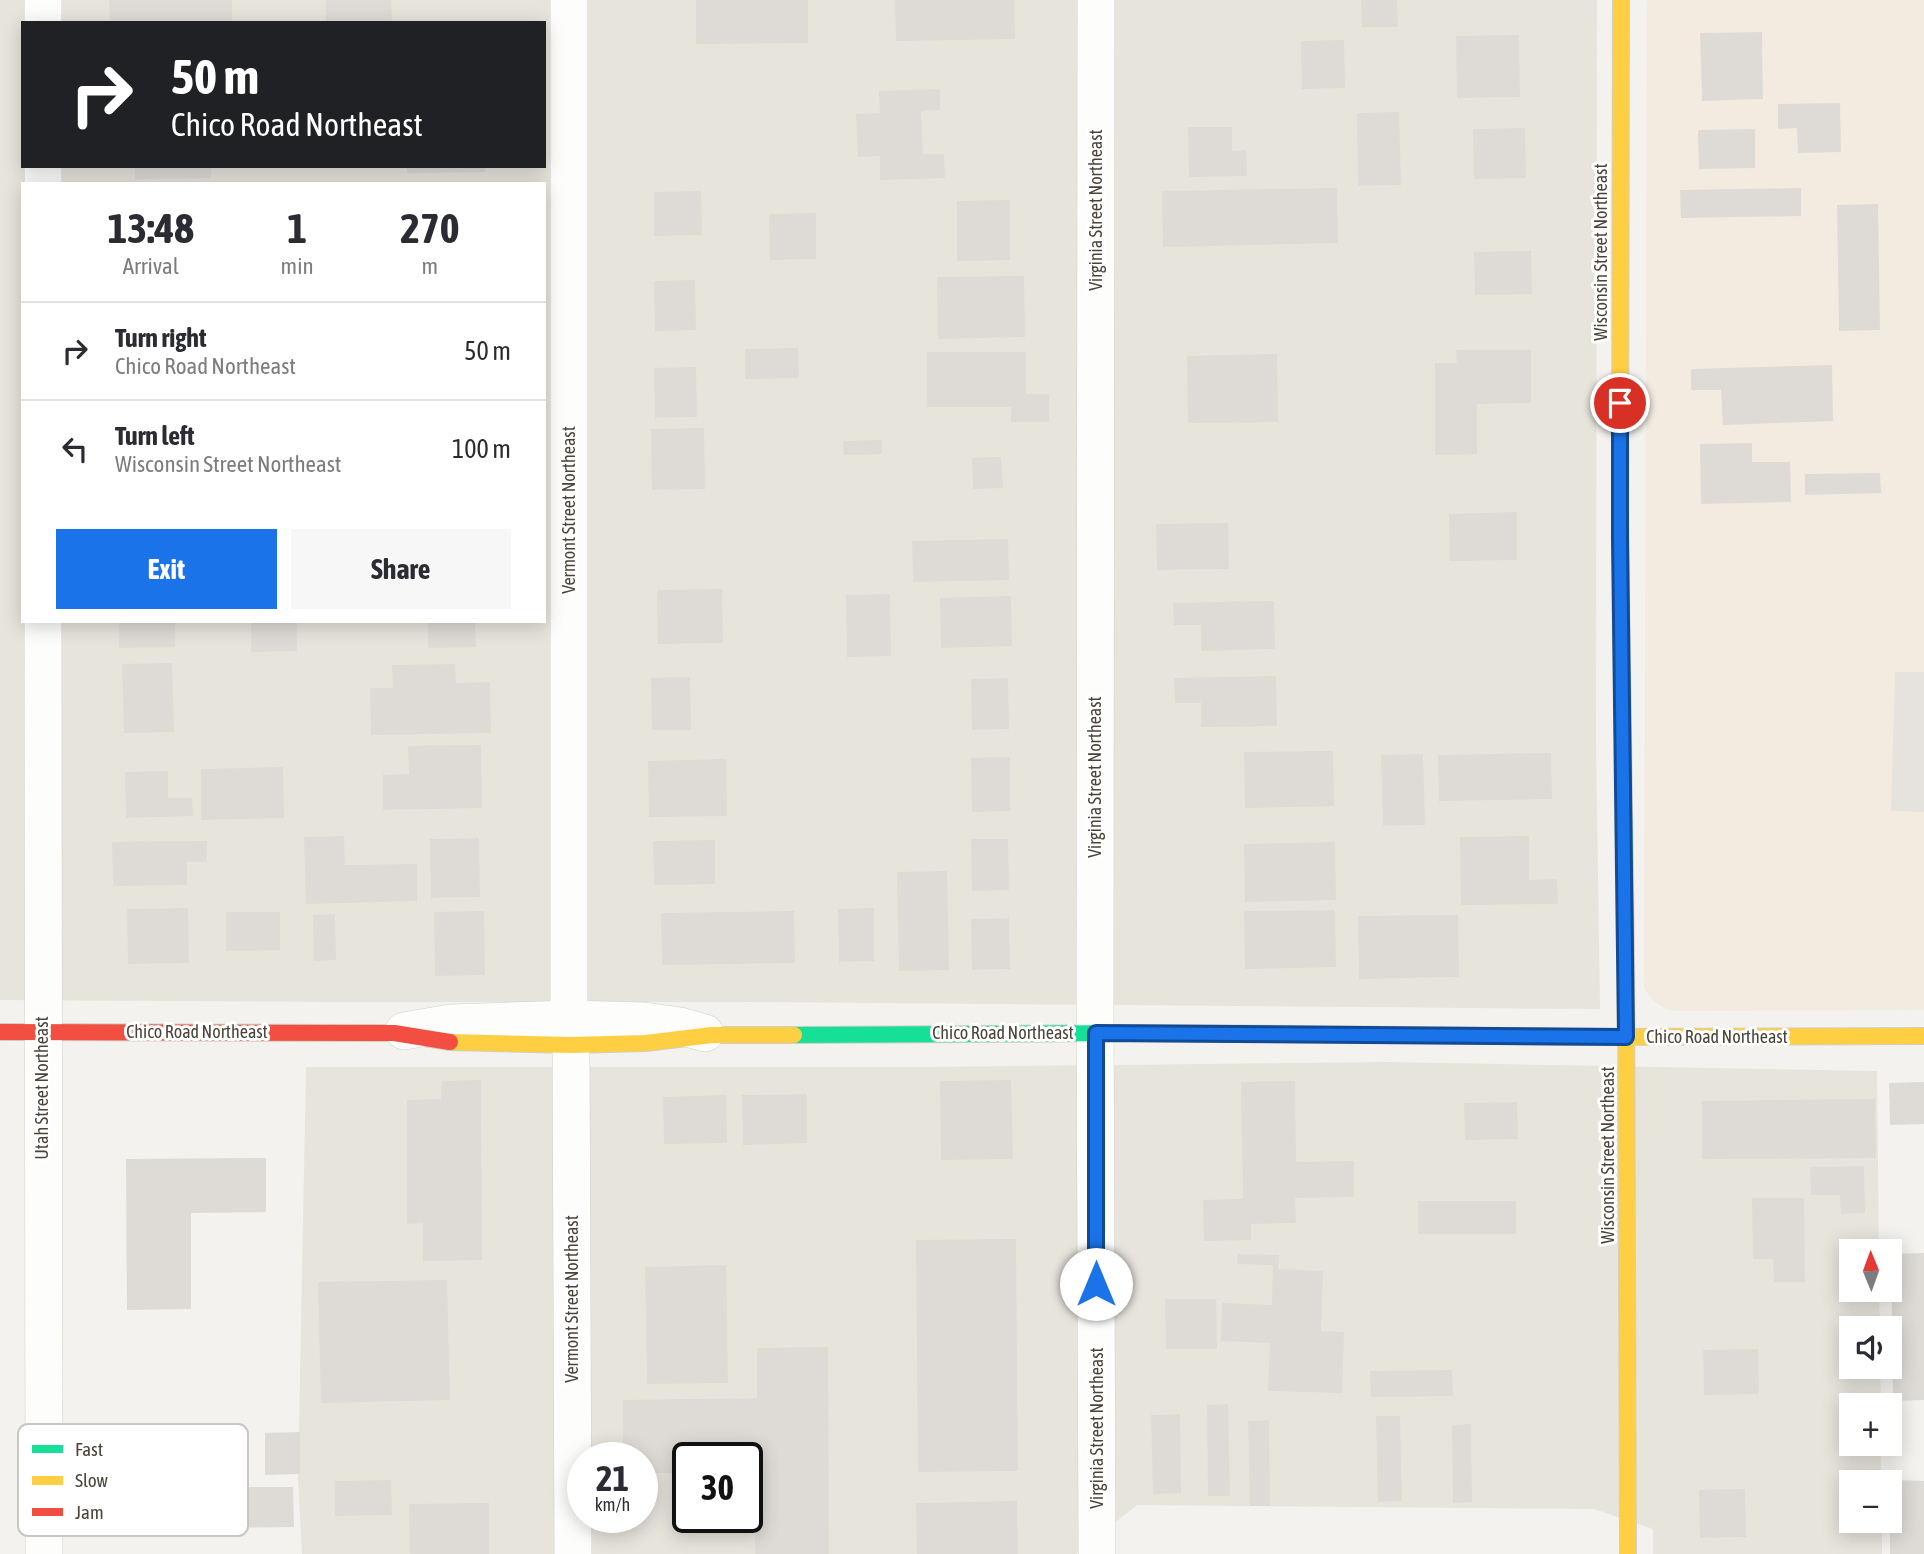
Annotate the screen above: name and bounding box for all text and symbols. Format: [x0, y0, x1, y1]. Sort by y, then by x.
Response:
text: 50 m [171, 48, 259, 104]
icon: right [56, 49, 147, 140]
text: Chico Road Northeast [171, 106, 423, 143]
street label: Virginia Street Northeast [1085, 129, 1106, 291]
street label: Wisconsin Street Northeast [1590, 163, 1611, 341]
text: 13:48 [108, 204, 194, 252]
text: 1 [287, 204, 307, 252]
text: 270 [400, 204, 459, 252]
text: Arrival [123, 253, 179, 279]
text: min [281, 253, 314, 279]
text: m [422, 253, 438, 279]
text: Turn right [115, 323, 206, 353]
icon: right [56, 332, 94, 370]
text: 50 m [464, 336, 511, 366]
text: Chico Road Northeast [115, 353, 296, 379]
pin [1590, 373, 1650, 433]
icon: arrive [1601, 384, 1639, 422]
text: Turn left [115, 421, 195, 451]
street label: Vermont Street Northeast [558, 426, 579, 594]
icon: left [56, 430, 94, 468]
text: 100 m [452, 434, 511, 464]
text: Wisconsin Street Northeast [115, 451, 341, 477]
button: Exit [56, 529, 277, 609]
button: Share [291, 529, 511, 609]
street label: Virginia Street Northeast [1084, 696, 1105, 858]
street label: Utah Street Northeast [31, 1016, 52, 1160]
street label: Chico Road Northeast [126, 1021, 268, 1042]
street label: Chico Road Northeast [932, 1022, 1074, 1043]
street label: Chico Road Northeast [1646, 1026, 1788, 1047]
street label: Wisconsin Street Northeast [1597, 1066, 1618, 1244]
street label: Vermont Street Northeast [561, 1215, 582, 1383]
north arrow [1839, 1239, 1902, 1302]
map controls [1839, 1239, 1902, 1533]
position arrow [1059, 1247, 1133, 1321]
button: sound [1839, 1316, 1902, 1379]
street label: Virginia Street Northeast [1086, 1347, 1107, 1509]
button: + [1839, 1393, 1902, 1456]
legend [18, 1424, 248, 1536]
text: Fast [75, 1438, 103, 1460]
speed limit sign: 30 [672, 1442, 763, 1533]
text: 21 [596, 1458, 629, 1498]
text: Slow [75, 1469, 109, 1491]
button: − [1839, 1470, 1902, 1533]
text: km/h [595, 1494, 630, 1515]
text: Jam [75, 1501, 104, 1523]

